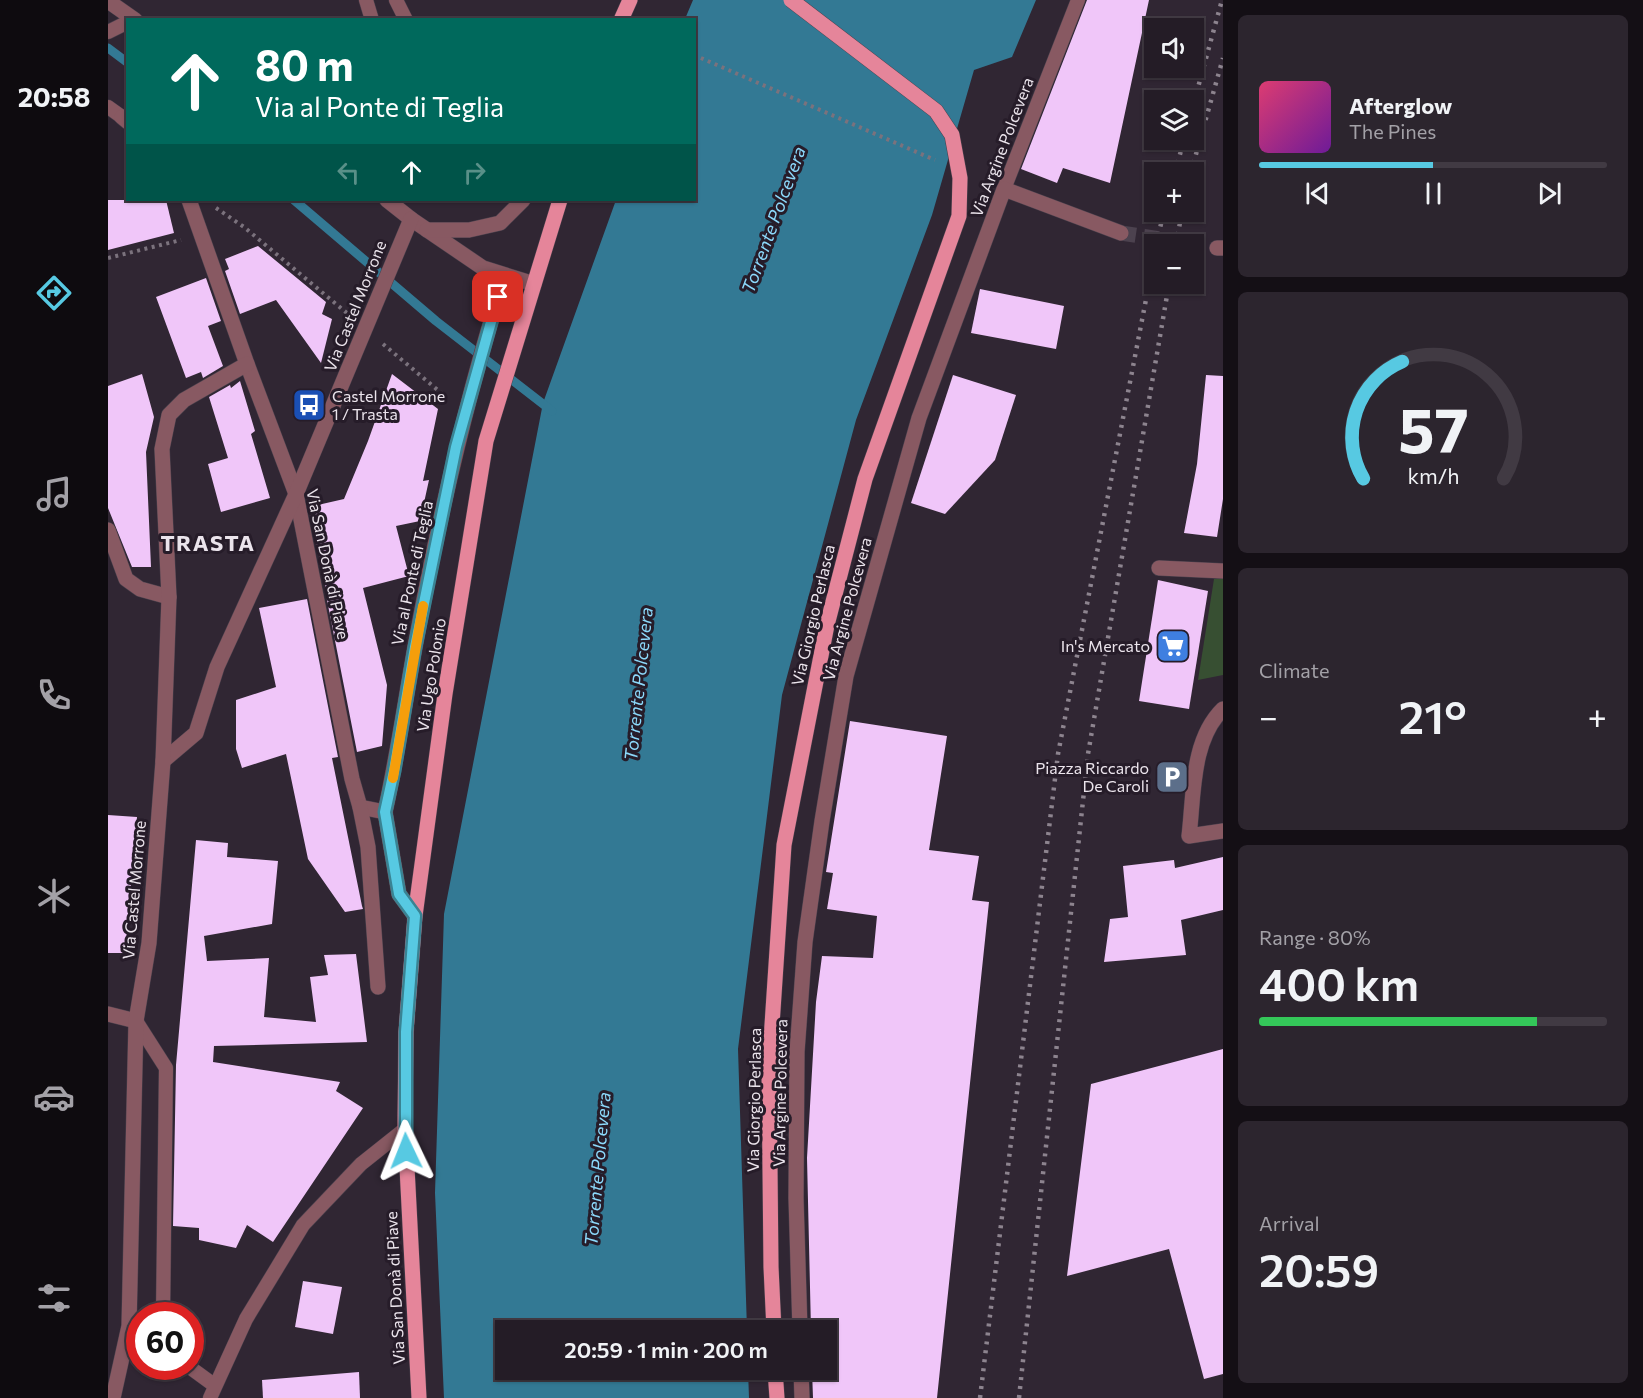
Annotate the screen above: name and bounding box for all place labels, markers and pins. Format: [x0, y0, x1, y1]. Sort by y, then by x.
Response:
pin [472, 271, 523, 322]
place label: Castel Morrone 1 / Trasta [332, 386, 445, 423]
bus stop icon: Castel Morrone 1 / Trasta [291, 387, 327, 423]
supermarket icon: In's Mercato [1155, 628, 1191, 664]
place label: In's Mercato [1061, 636, 1150, 655]
place label: Piazza Riccardo De Caroli [1035, 758, 1149, 795]
parking icon: Piazza Riccardo De Caroli [1154, 759, 1190, 795]

